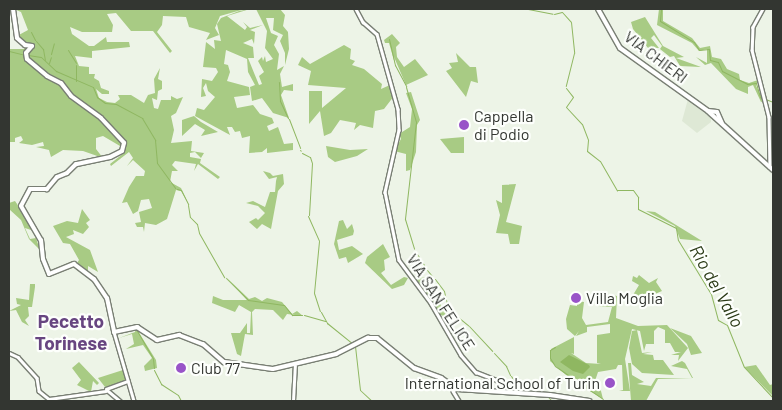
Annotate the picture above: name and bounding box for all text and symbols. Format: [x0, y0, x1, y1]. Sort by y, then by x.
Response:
street label: VIA CHIERI [621, 27, 691, 87]
place label: Cappella di Podio [474, 106, 533, 144]
marker: Cappella di Podio [458, 119, 470, 131]
water label: Rio del Vallo [685, 241, 749, 331]
street label: VIA SAN FELICE [403, 250, 479, 354]
place label: Villa Moglia [586, 288, 663, 308]
marker: Villa Moglia [570, 292, 582, 304]
district label: Pecetto Torinese [35, 310, 107, 354]
place label: Club 77 [191, 358, 240, 378]
marker: Club 77 [175, 362, 187, 374]
place label: International School of Turin [405, 373, 600, 393]
marker: International School of Turin [604, 377, 616, 389]

